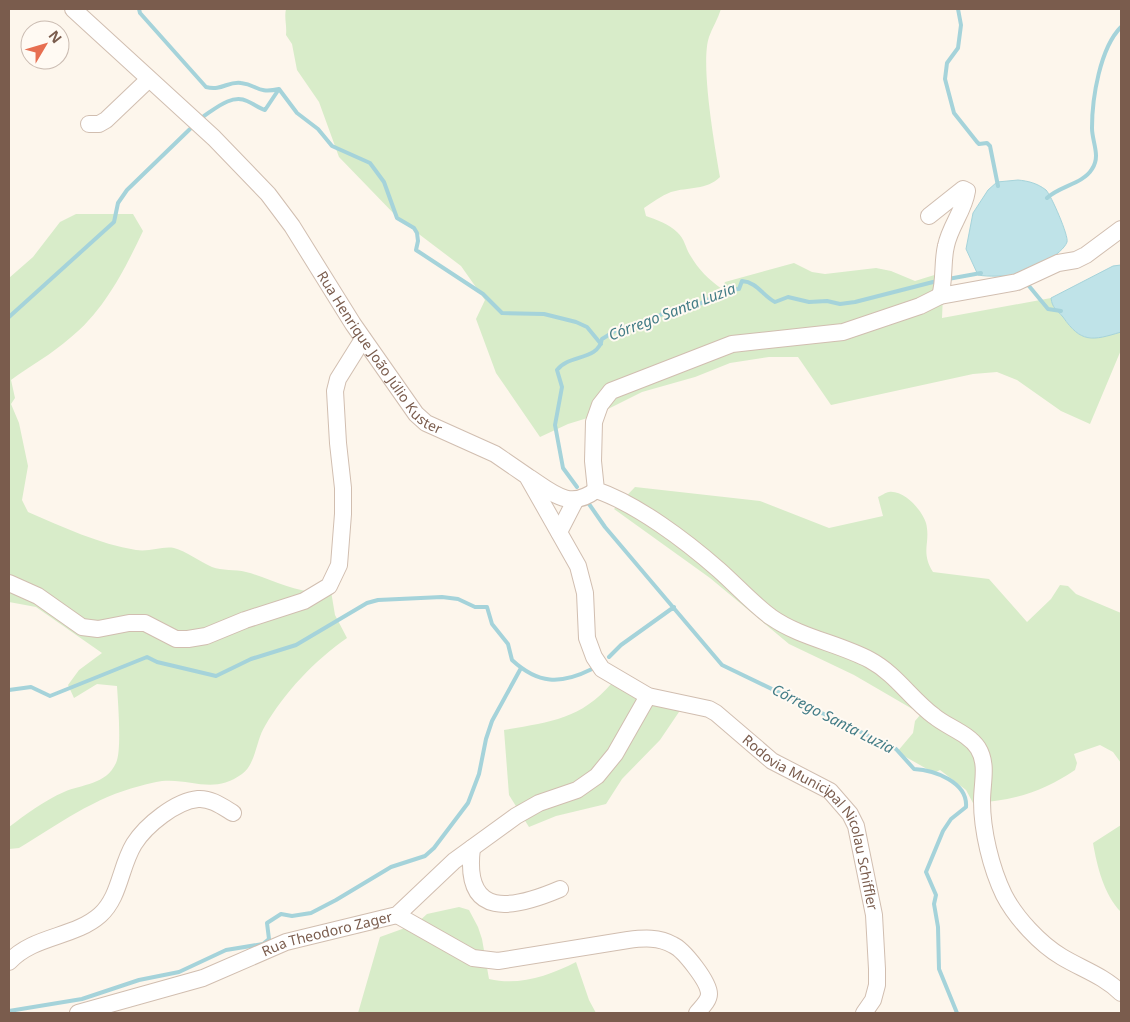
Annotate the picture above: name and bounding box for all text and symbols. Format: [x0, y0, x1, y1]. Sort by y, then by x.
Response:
north arrow [20, 20, 70, 70]
text: N [45, 26, 67, 47]
street label: Rua Henrique João Júlio Kuster [313, 267, 446, 438]
water label: Córrego Santa Luzia [605, 277, 738, 345]
water label: Córrego Santa Luzia [769, 679, 898, 758]
street label: Rodovia Municipal Nicolau Schiffler [739, 730, 883, 912]
street label: Rua Theodoro Zager [259, 906, 394, 960]

